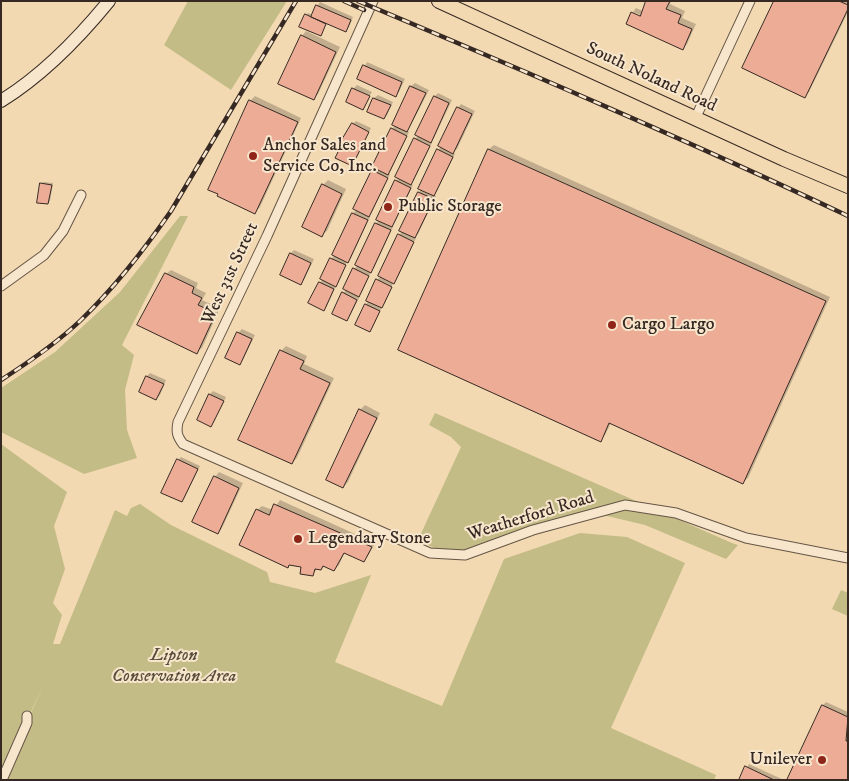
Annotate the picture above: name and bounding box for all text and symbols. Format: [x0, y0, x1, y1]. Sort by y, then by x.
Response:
street label: South Noland Road [582, 38, 720, 118]
place label: Anchor Sales and Service Co, Inc. [263, 135, 386, 178]
marker: Anchor Sales and Service Co, Inc. [247, 150, 259, 162]
place label: Public Storage [398, 196, 502, 218]
marker: Public Storage [382, 201, 394, 213]
street label: West 31st Street [198, 219, 264, 329]
place label: Cargo Largo [622, 314, 715, 336]
marker: Cargo Largo [606, 319, 618, 331]
street label: Weatherford Road [465, 488, 597, 546]
place label: Legendary Stone [308, 528, 430, 550]
marker: Legendary Stone [292, 533, 304, 545]
park label: Lipton Conservation Area [112, 645, 236, 688]
place label: Unilever [750, 749, 812, 771]
marker: Unilever [816, 754, 828, 766]

